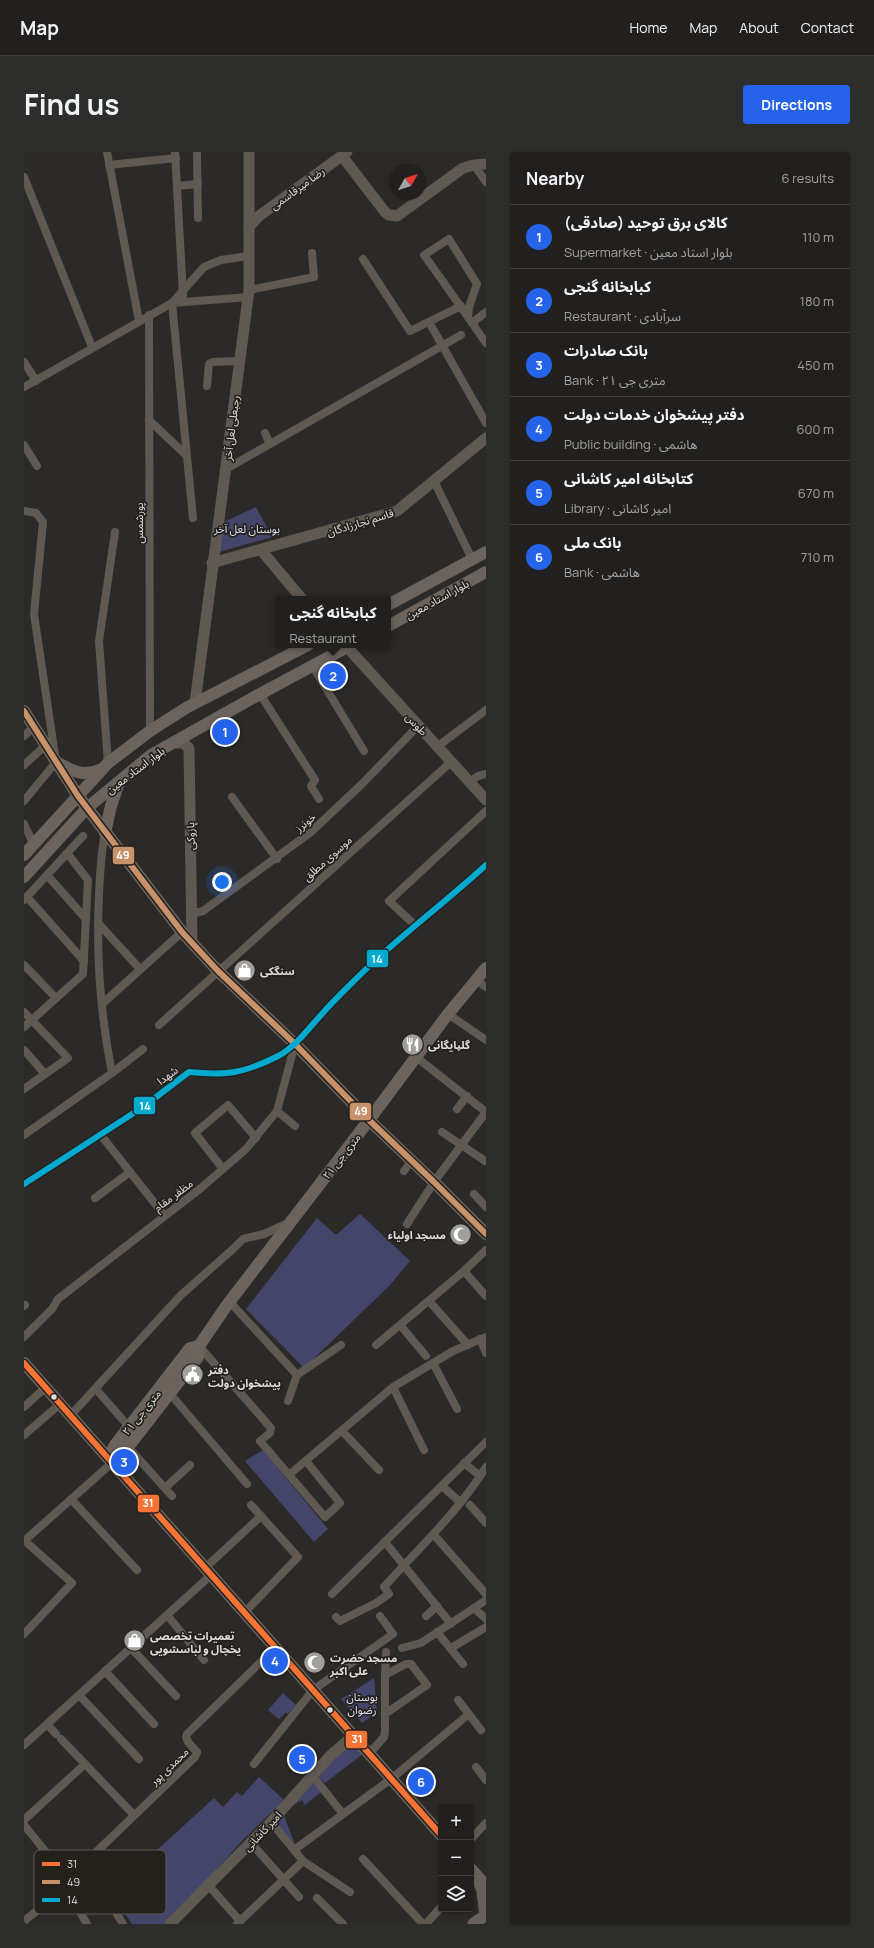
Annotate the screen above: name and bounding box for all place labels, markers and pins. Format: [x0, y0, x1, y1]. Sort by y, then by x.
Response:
pin: 2 [320, 661, 346, 691]
pin: 1 [212, 717, 238, 747]
shop icon: سنگکی [232, 957, 258, 983]
place label: سنگکی [260, 963, 295, 978]
restaurant icon: گلپایگانی [400, 1031, 426, 1057]
place label: گلپایگانی [428, 1037, 471, 1052]
mosque icon: مسجد اولیاء [448, 1221, 474, 1247]
place label: مسجد اولیاء [388, 1227, 446, 1242]
public building icon: دفتر پیشخوان دولت [179, 1362, 205, 1388]
place label: دفتر پیشخوان دولت [207, 1362, 281, 1390]
unlabelled marker [49, 1392, 59, 1402]
pin: 3 [111, 1447, 137, 1477]
shop icon: تعمیرات تخصصی یخچال و لباسشویی [121, 1628, 147, 1654]
place label: تعمیرات تخصصی یخچال و لباسشویی [150, 1628, 241, 1656]
pin: 4 [262, 1646, 288, 1676]
mosque icon: مسجد حضرت علی اکبر [302, 1650, 328, 1676]
place label: مسجد حضرت علی اکبر [329, 1650, 397, 1678]
unlabelled marker [325, 1705, 335, 1715]
pin: 5 [289, 1744, 315, 1774]
pin: 6 [408, 1767, 434, 1797]

